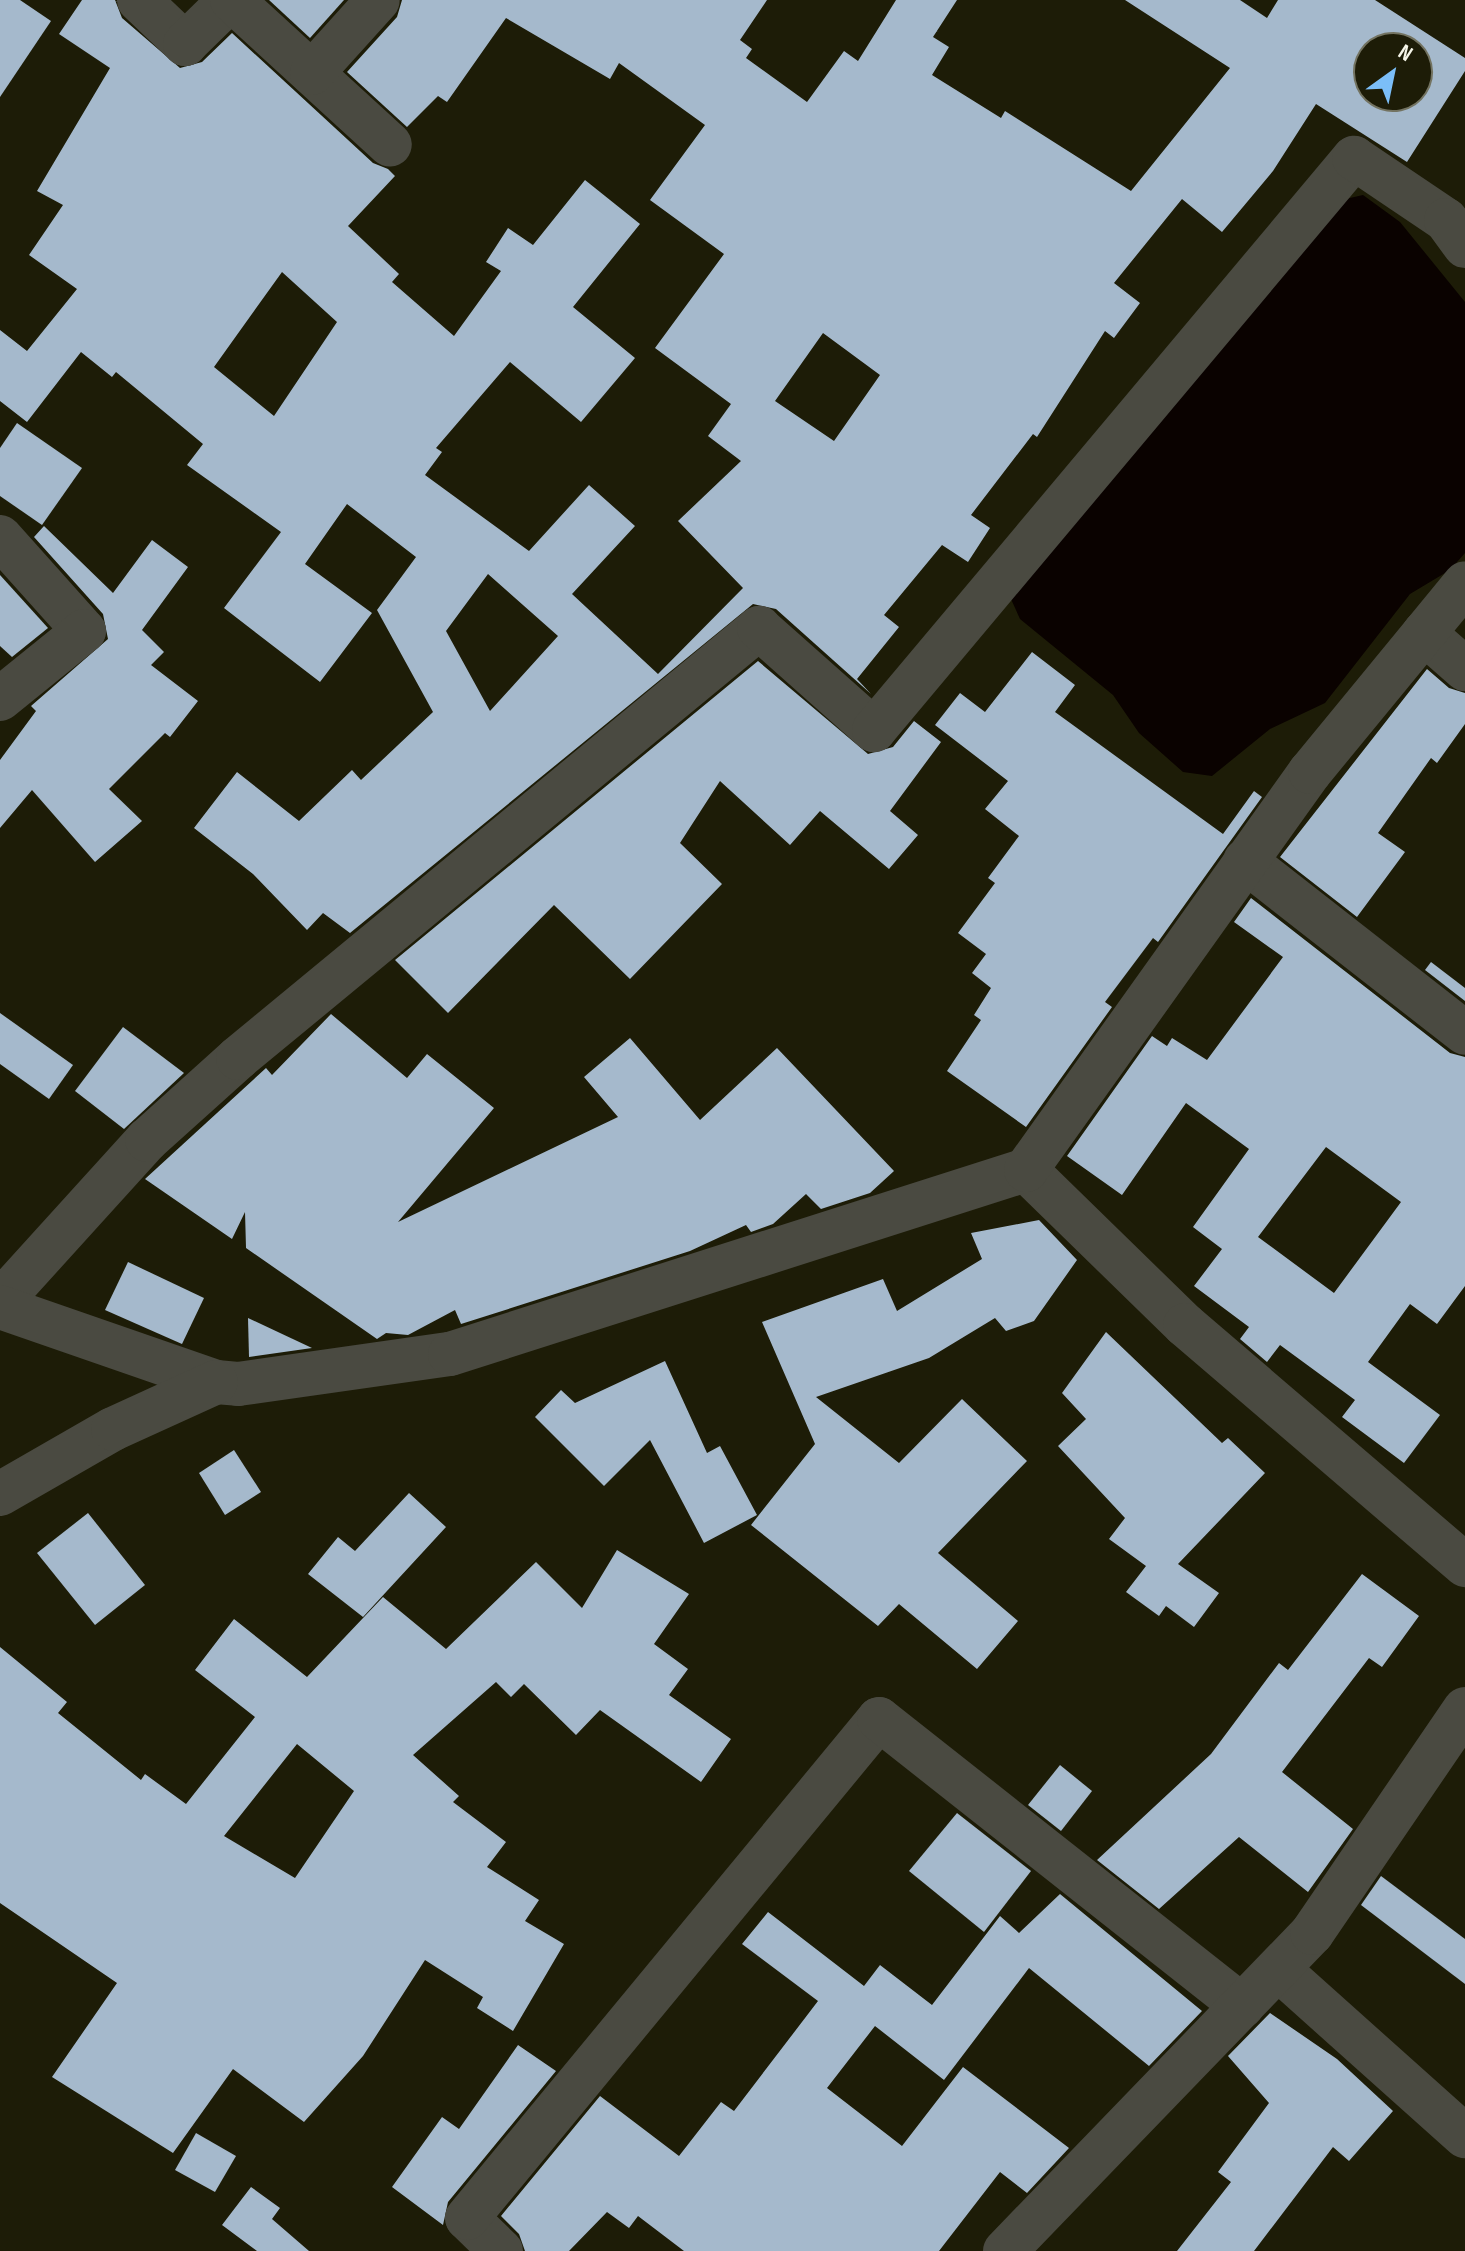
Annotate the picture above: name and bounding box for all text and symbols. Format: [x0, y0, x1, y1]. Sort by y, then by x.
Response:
north arrow [1353, 32, 1433, 112]
text: N [1393, 39, 1418, 68]

